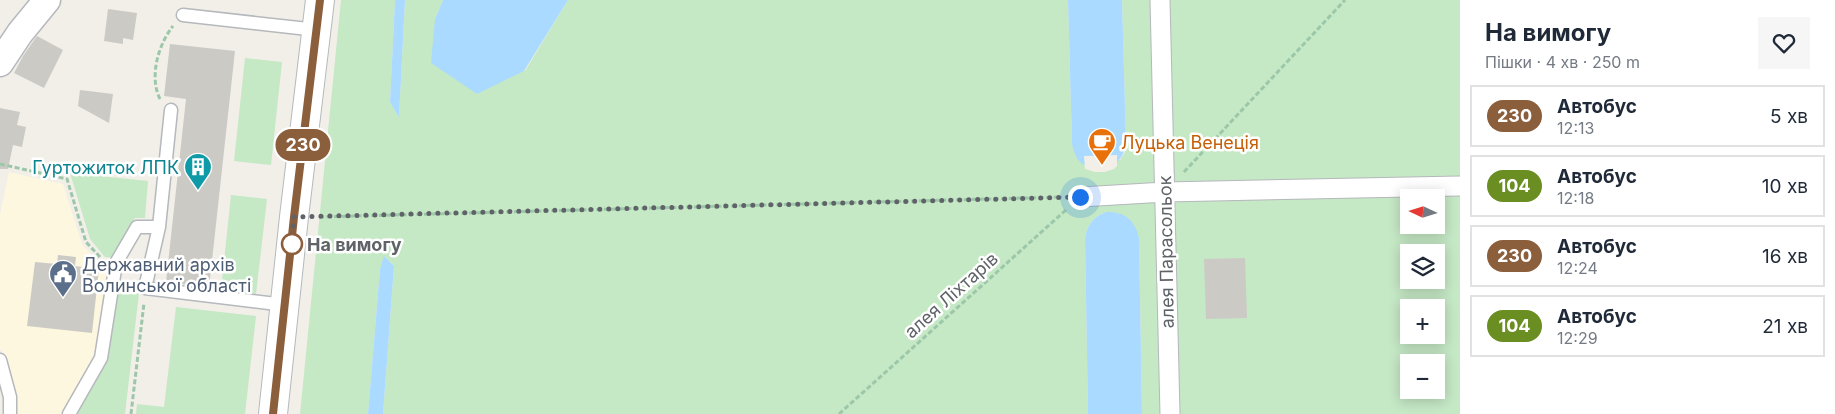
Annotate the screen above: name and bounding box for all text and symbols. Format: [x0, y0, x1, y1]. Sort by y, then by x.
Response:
button: heart [1758, 17, 1810, 69]
text: На вимогу [1485, 18, 1611, 47]
text: Пішки · 4 хв · 250 m [1485, 52, 1640, 72]
text: Автобус [1557, 95, 1637, 118]
text: 230 [1497, 105, 1532, 126]
text: 5 хв [1770, 105, 1808, 128]
text: 12:13 [1557, 118, 1594, 138]
cafe icon: Луцька Венеція [1087, 127, 1117, 166]
line badge: 230 [274, 129, 332, 161]
place label: Луцька Венеція [1121, 132, 1259, 153]
text: 230 [285, 134, 321, 155]
building icon: Гуртожиток ЛПК [183, 152, 213, 191]
place label: Гуртожиток ЛПК [32, 157, 179, 178]
text: Автобус [1557, 165, 1637, 188]
street label: алея Парасольок [1154, 175, 1178, 329]
text: 104 [1498, 175, 1531, 196]
text: 10 хв [1762, 175, 1808, 198]
your location [1068, 185, 1093, 210]
text: 12:18 [1557, 188, 1594, 208]
north arrow [1400, 189, 1445, 234]
map controls [1400, 189, 1445, 399]
marker: На вимогу [281, 233, 303, 255]
place label: На вимогу [307, 234, 402, 255]
text: Автобус [1557, 235, 1637, 258]
button: layers [1400, 244, 1445, 289]
text: 230 [1497, 245, 1532, 266]
text: 16 хв [1762, 245, 1808, 268]
street label: алея Ліхтарів [900, 248, 1002, 342]
place label: Державний архів Волинської області [82, 254, 251, 296]
text: 12:24 [1557, 258, 1598, 278]
public building icon: Державний архів Волинської області [48, 259, 78, 298]
button: + [1400, 299, 1445, 344]
text: Автобус [1557, 305, 1637, 328]
text: 104 [1498, 315, 1531, 336]
text: 21 хв [1762, 315, 1808, 338]
text: 12:29 [1557, 328, 1598, 348]
button: − [1400, 354, 1445, 399]

